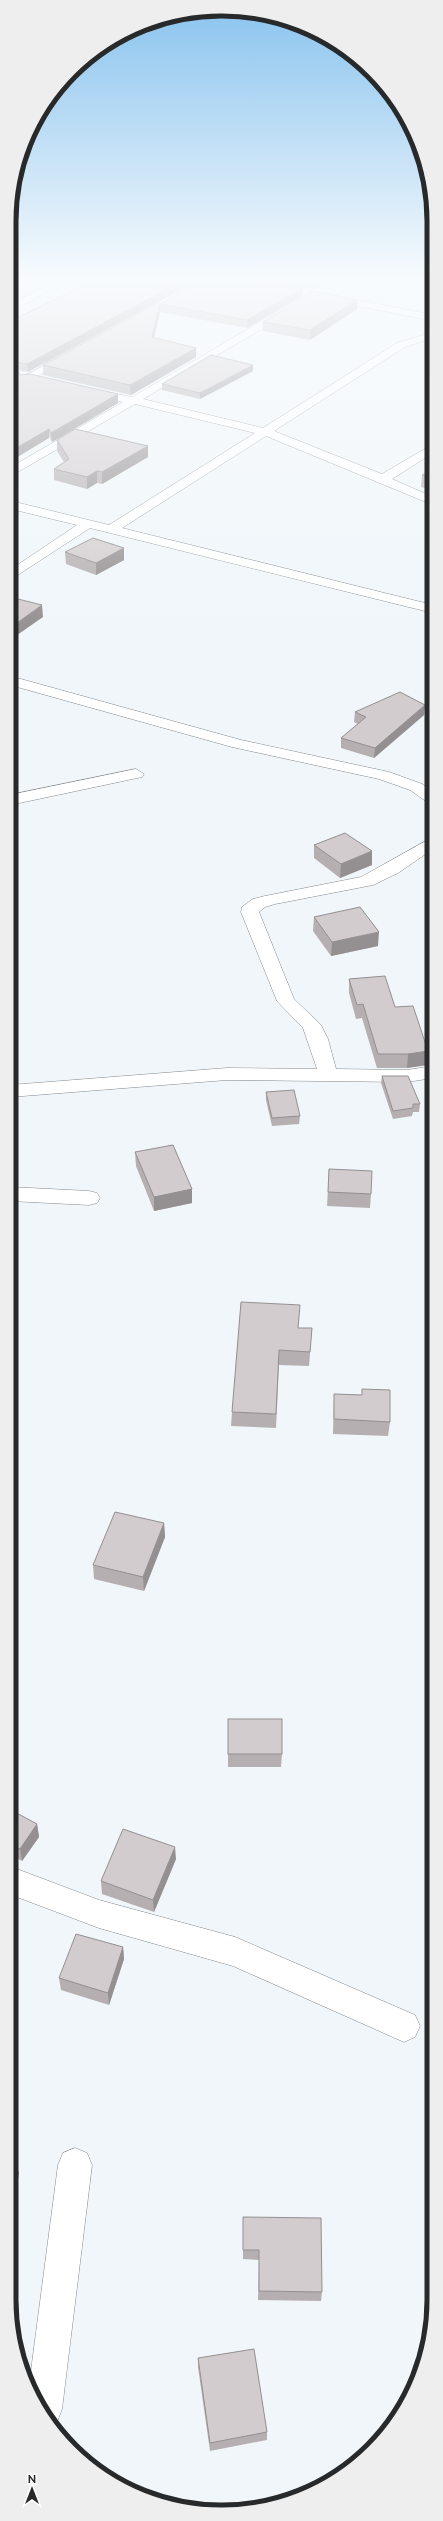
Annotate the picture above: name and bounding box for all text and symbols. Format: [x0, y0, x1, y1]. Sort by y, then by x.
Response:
north arrow [12, 2469, 52, 2509]
text: N [28, 2473, 36, 2486]

